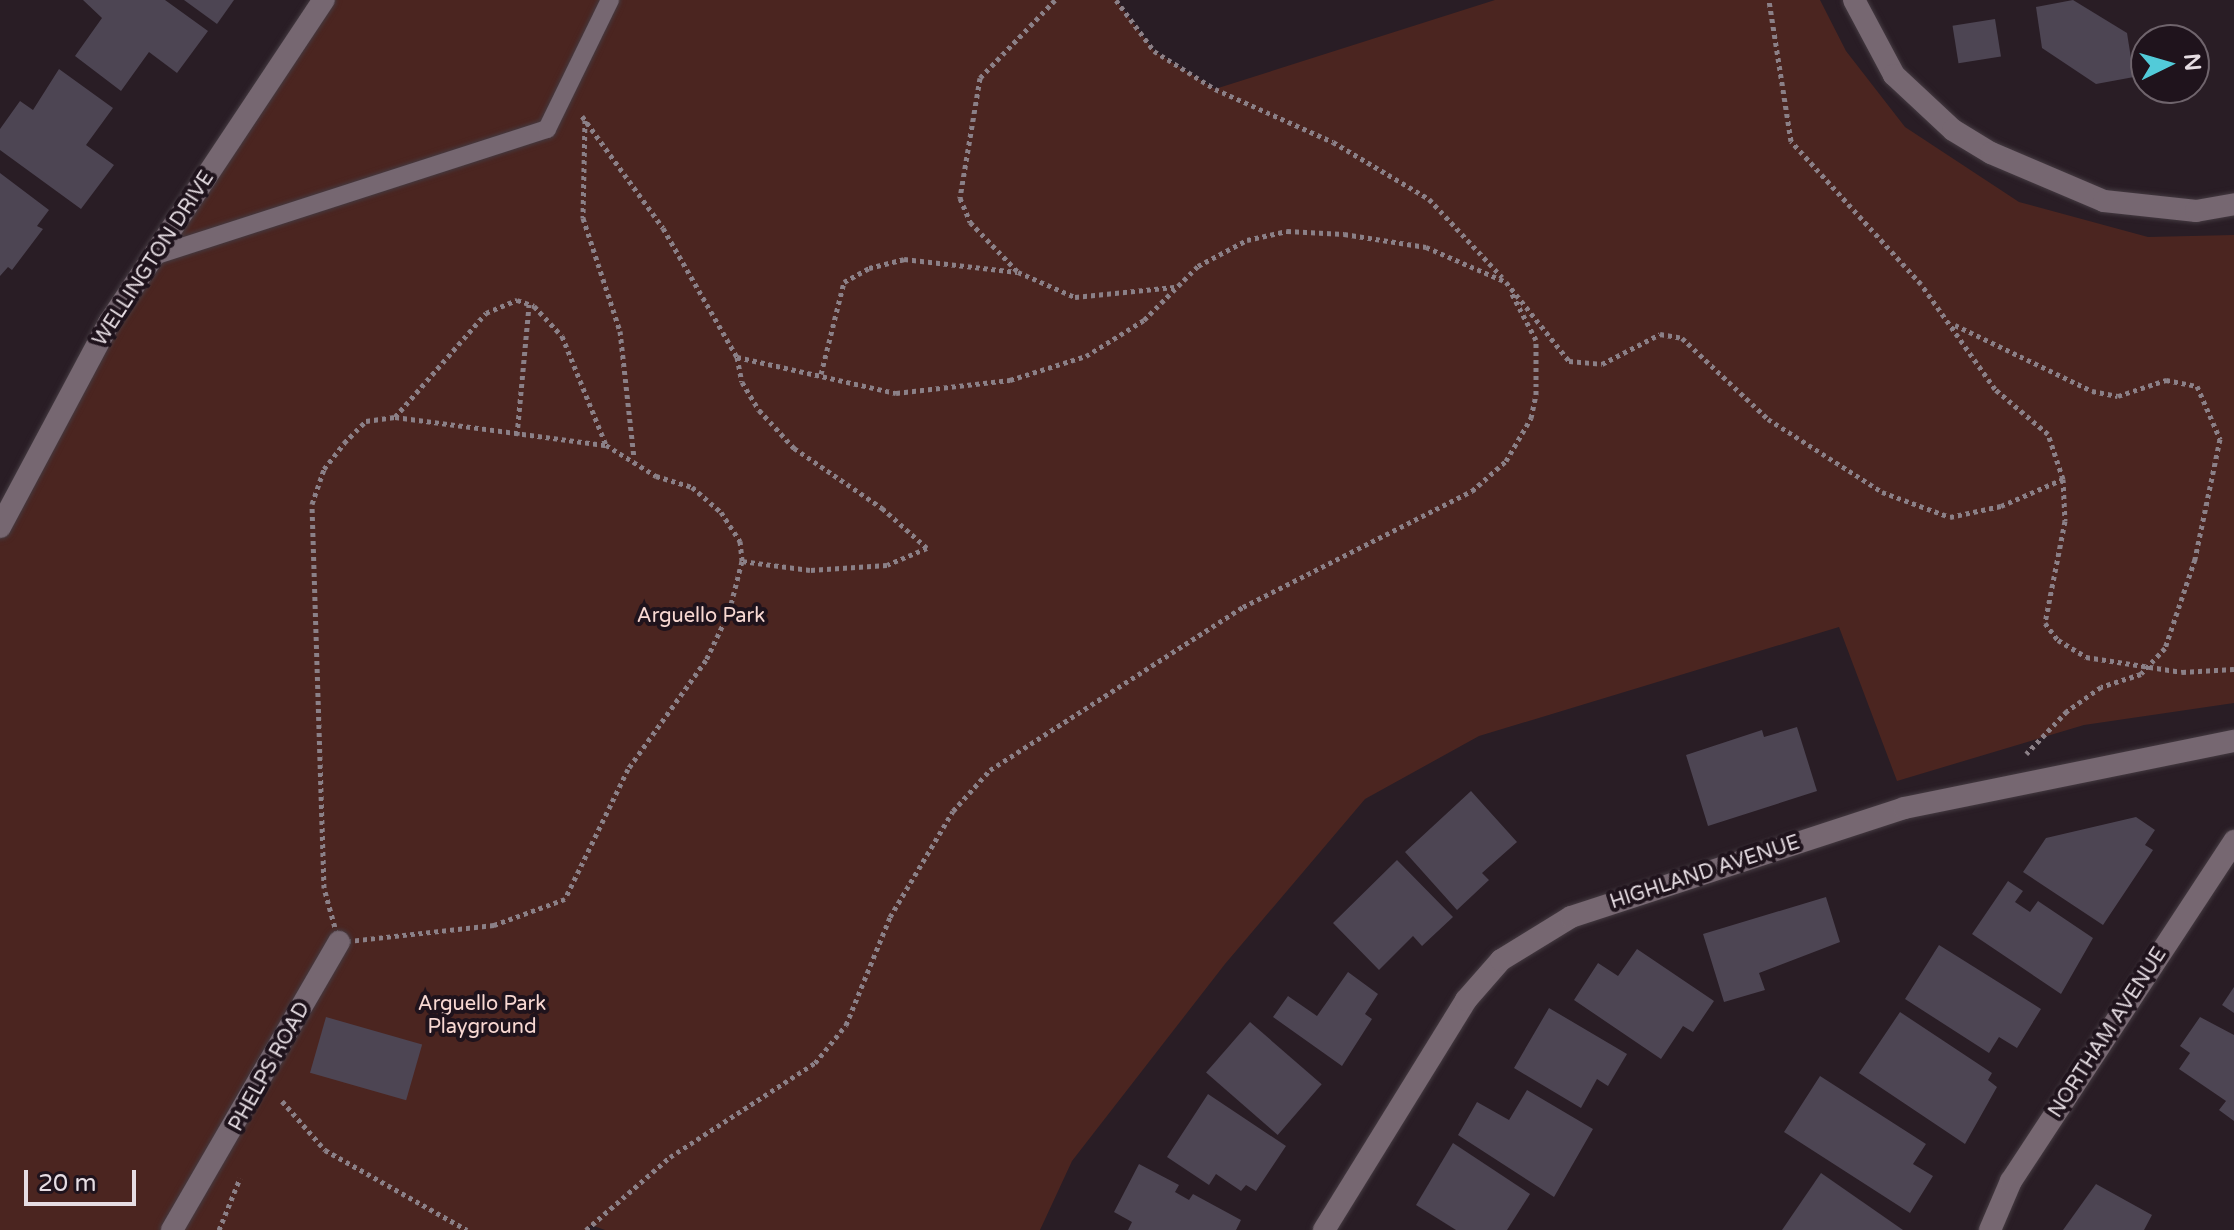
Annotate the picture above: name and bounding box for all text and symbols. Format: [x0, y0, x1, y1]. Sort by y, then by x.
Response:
north arrow [2130, 24, 2210, 104]
text: N [2178, 52, 2206, 72]
street label: WELLINGTON DRIVE [88, 167, 220, 351]
park label: Arguello Park [637, 604, 765, 628]
street label: HIGHLAND AVENUE [1607, 831, 1803, 915]
street label: NORTHAM AVENUE [2044, 943, 2172, 1123]
park label: Arguello Park Playground [418, 992, 546, 1039]
street label: PHELPS ROAD [225, 998, 315, 1136]
scale bar [28, 1154, 140, 1204]
text: 20 m [38, 1169, 96, 1198]

